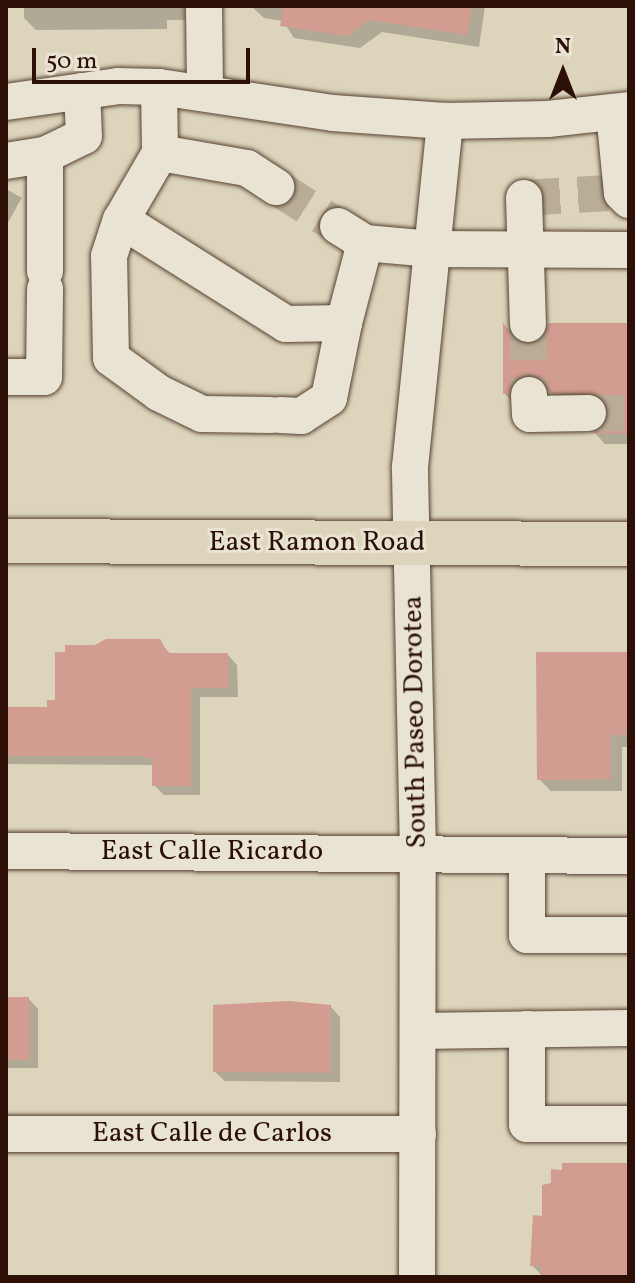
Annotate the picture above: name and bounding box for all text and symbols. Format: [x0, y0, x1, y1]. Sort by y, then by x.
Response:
scale bar [36, 32, 254, 82]
north arrow [523, 32, 603, 112]
text: N [555, 32, 571, 63]
text: 50 m [46, 45, 98, 79]
street label: East Ramon Road [209, 526, 425, 560]
street label: South Paseo Dorotea [397, 595, 435, 849]
street label: East Calle Ricardo [101, 835, 323, 869]
street label: East Calle de Carlos [92, 1117, 332, 1151]

